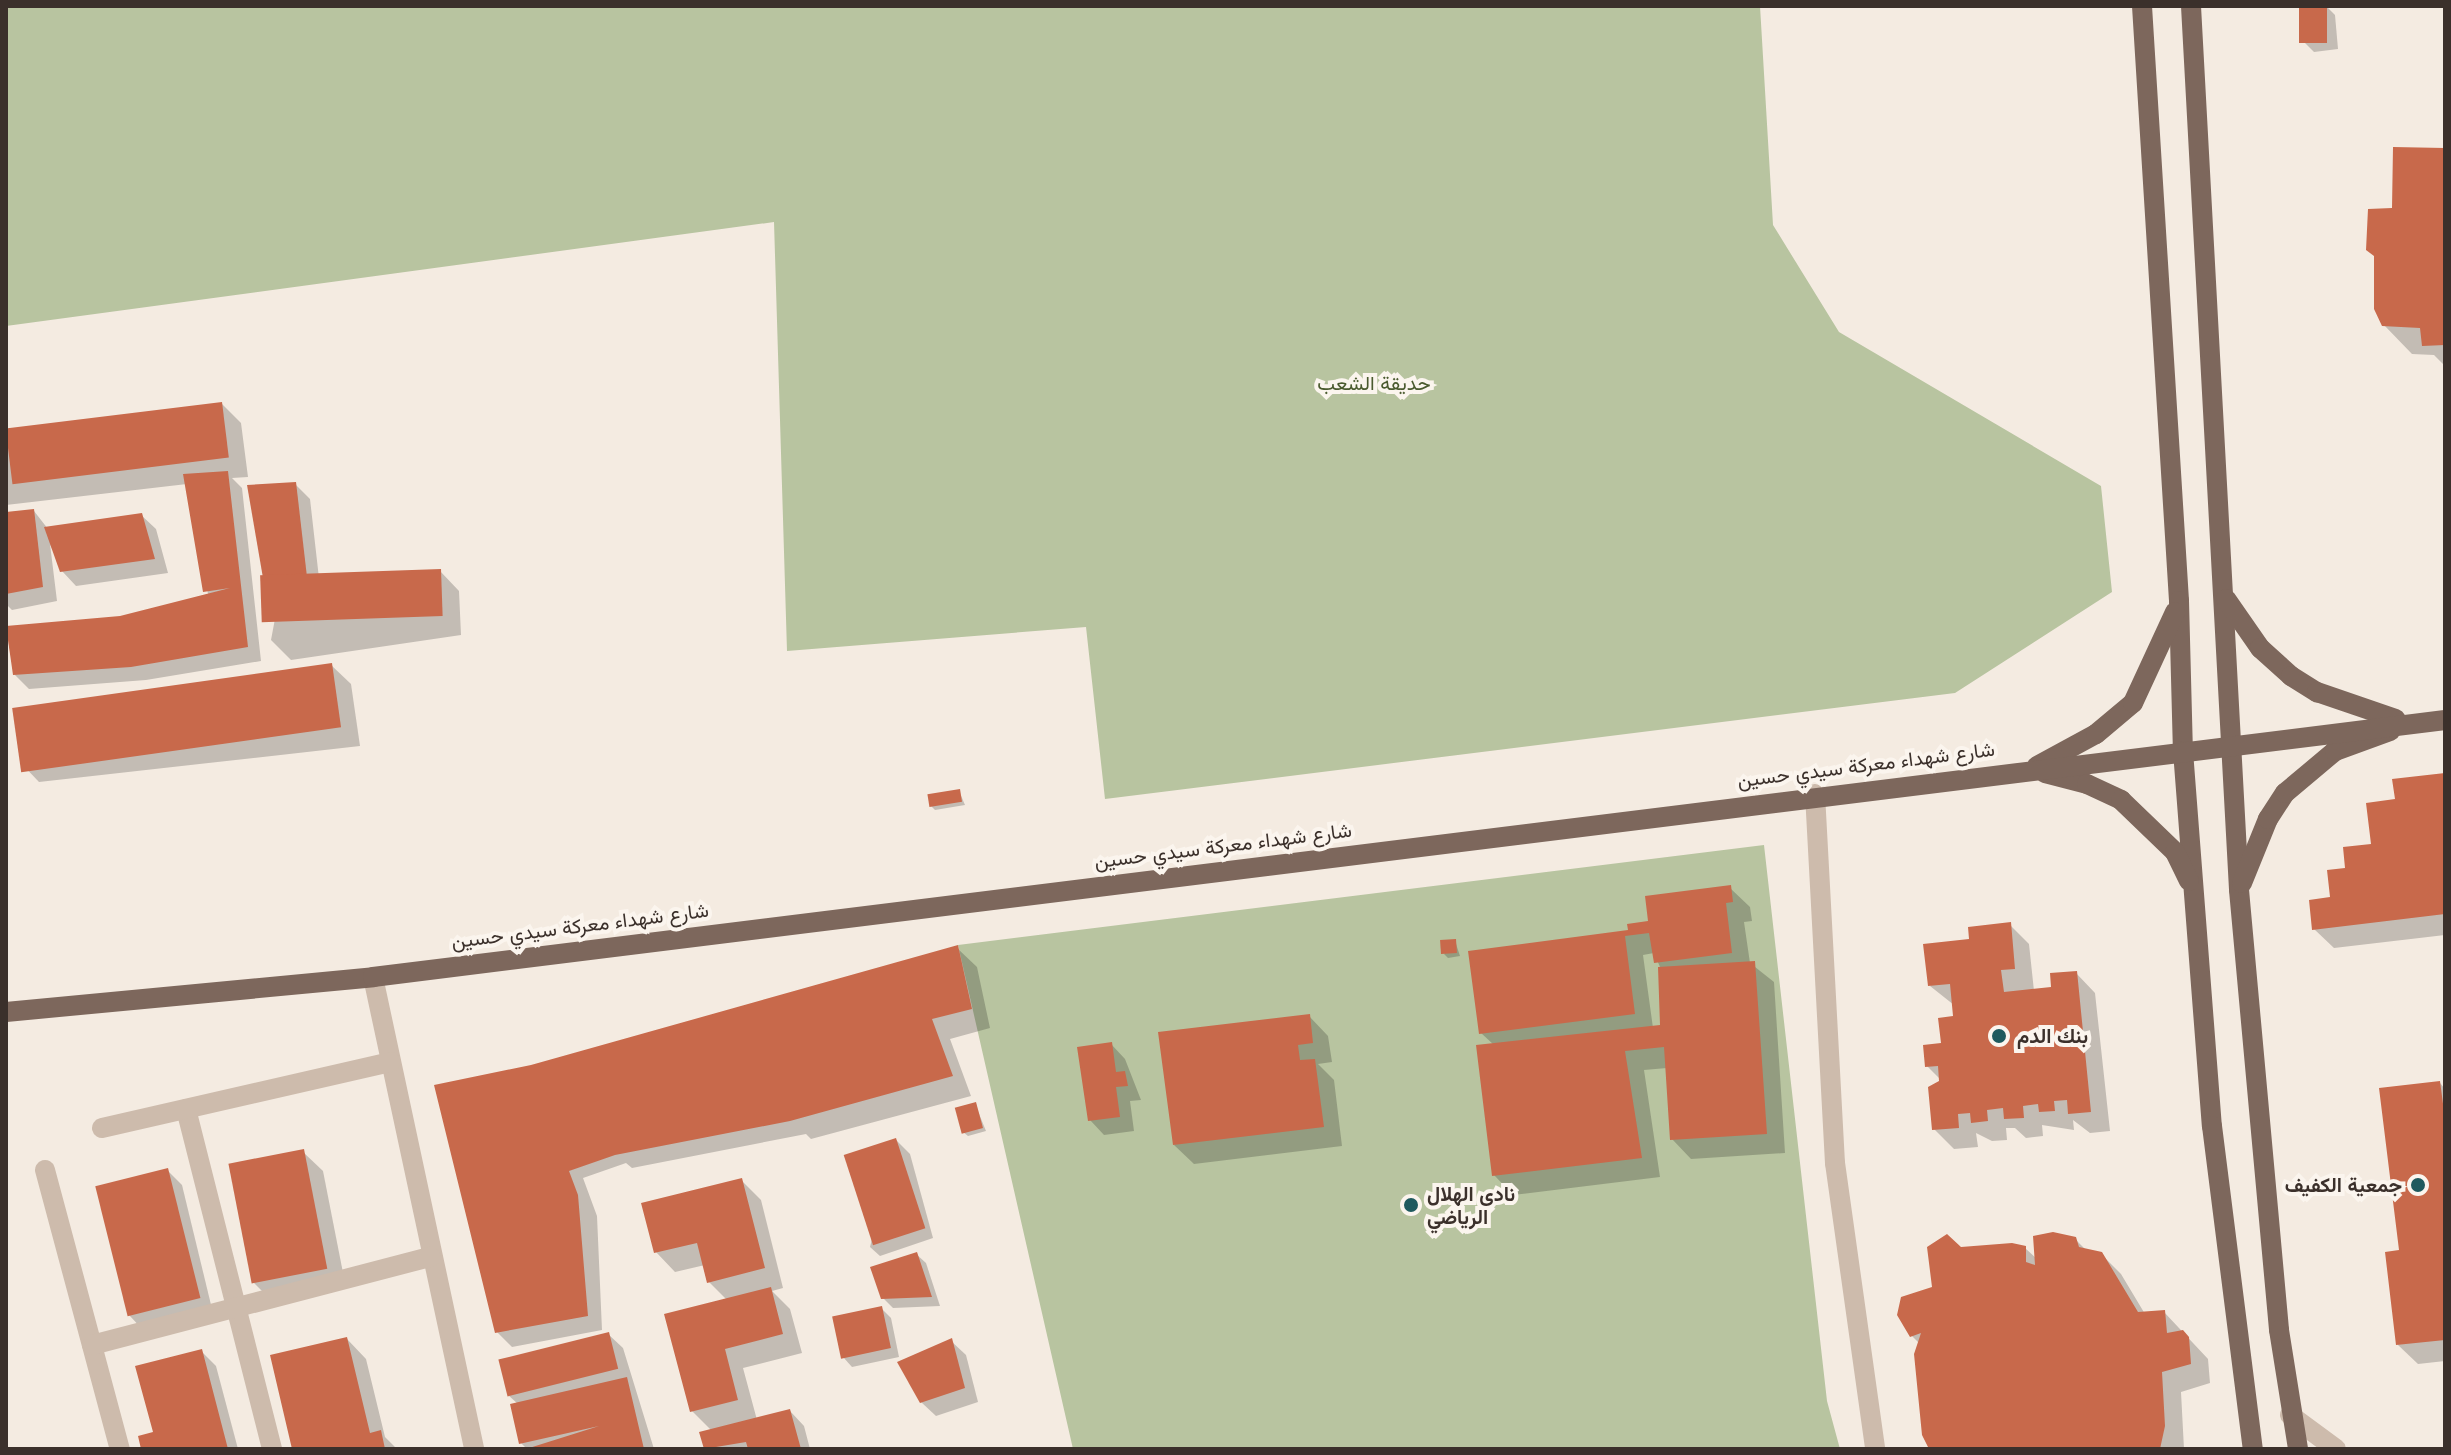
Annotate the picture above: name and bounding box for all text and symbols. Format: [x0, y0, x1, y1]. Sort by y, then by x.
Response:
park label: حديقة الشعب [1317, 371, 1431, 395]
street label: شارع شهداء معركة سيدي حسين [1736, 737, 1996, 793]
street label: شارع شهداء معركة سيدي حسين [1093, 818, 1353, 874]
street label: شارع شهداء معركة سيدي حسين [450, 898, 710, 954]
place label: بنك الدم [2017, 1024, 2088, 1048]
marker: بنك الدم [1988, 1025, 2010, 1047]
place label: جمعية الكفيف [2285, 1173, 2402, 1197]
marker: جمعية الكفيف [2409, 1176, 2427, 1194]
place label: نادي الهلال الرياضي [1427, 1182, 1515, 1229]
marker: نادي الهلال الرياضي [1402, 1196, 1420, 1214]

